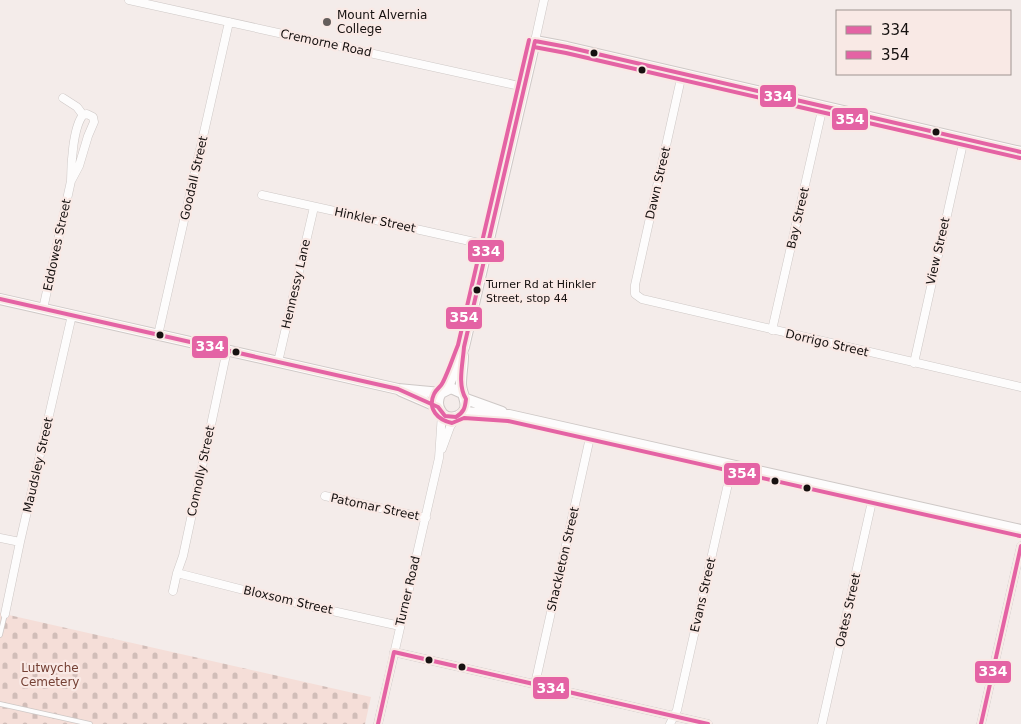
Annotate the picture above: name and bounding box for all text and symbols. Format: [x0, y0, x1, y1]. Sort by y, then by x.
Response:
place label: Mount Alvernia College [337, 8, 427, 36]
legend [836, 10, 1011, 75]
marker: Mount Alvernia College [321, 16, 333, 28]
text: 334 [881, 21, 910, 39]
street label: Cremorne Road [279, 26, 373, 60]
text: 354 [881, 46, 910, 64]
unlabelled marker [589, 48, 599, 58]
unlabelled marker [637, 65, 647, 75]
line badge: 334 [759, 84, 797, 108]
text: 334 [763, 88, 793, 104]
line badge: 354 [831, 107, 869, 131]
text: 354 [835, 111, 865, 127]
unlabelled marker [931, 127, 941, 137]
street label: Goodall Street [178, 134, 211, 221]
street label: Dawn Street [643, 145, 673, 221]
street label: Bay Street [784, 185, 812, 250]
street label: Eddowes Street [40, 197, 74, 292]
street label: Hinkler Street [333, 205, 417, 236]
street label: View Street [923, 216, 953, 286]
street label: Hennessy Lane [279, 238, 313, 330]
line badge: 334 [467, 239, 505, 263]
text: 334 [471, 243, 501, 259]
place label: Turner Rd at Hinkler Street, stop 44 [485, 278, 596, 305]
marker: Turner Rd at Hinkler Street, stop 44 [472, 285, 482, 295]
line badge: 354 [445, 306, 483, 330]
text: 354 [449, 309, 479, 325]
street label: Dorrigo Street [784, 327, 870, 359]
unlabelled marker [155, 330, 165, 340]
line badge: 334 [191, 335, 229, 359]
text: 334 [195, 338, 225, 354]
unlabelled marker [231, 347, 241, 357]
street label: Maudsley Street [20, 416, 56, 514]
street label: Connolly Street [185, 424, 218, 518]
line badge: 354 [723, 462, 761, 486]
text: 354 [727, 465, 757, 481]
unlabelled marker [770, 476, 780, 486]
unlabelled marker [802, 483, 812, 493]
street label: Patomar Street [329, 491, 421, 523]
street label: Shackleton Street [544, 505, 582, 613]
street label: Turner Road [393, 555, 423, 628]
street label: Evans Street [688, 556, 718, 634]
street label: Oates Street [833, 571, 863, 648]
street label: Bloxsom Street [242, 583, 334, 617]
unlabelled marker [424, 655, 434, 665]
line badge: 334 [974, 660, 1012, 684]
park label: Lutwyche Cemetery [21, 661, 79, 689]
unlabelled marker [457, 662, 467, 672]
text: 334 [978, 663, 1008, 679]
line badge: 334 [532, 676, 570, 700]
text: 334 [536, 680, 566, 696]

